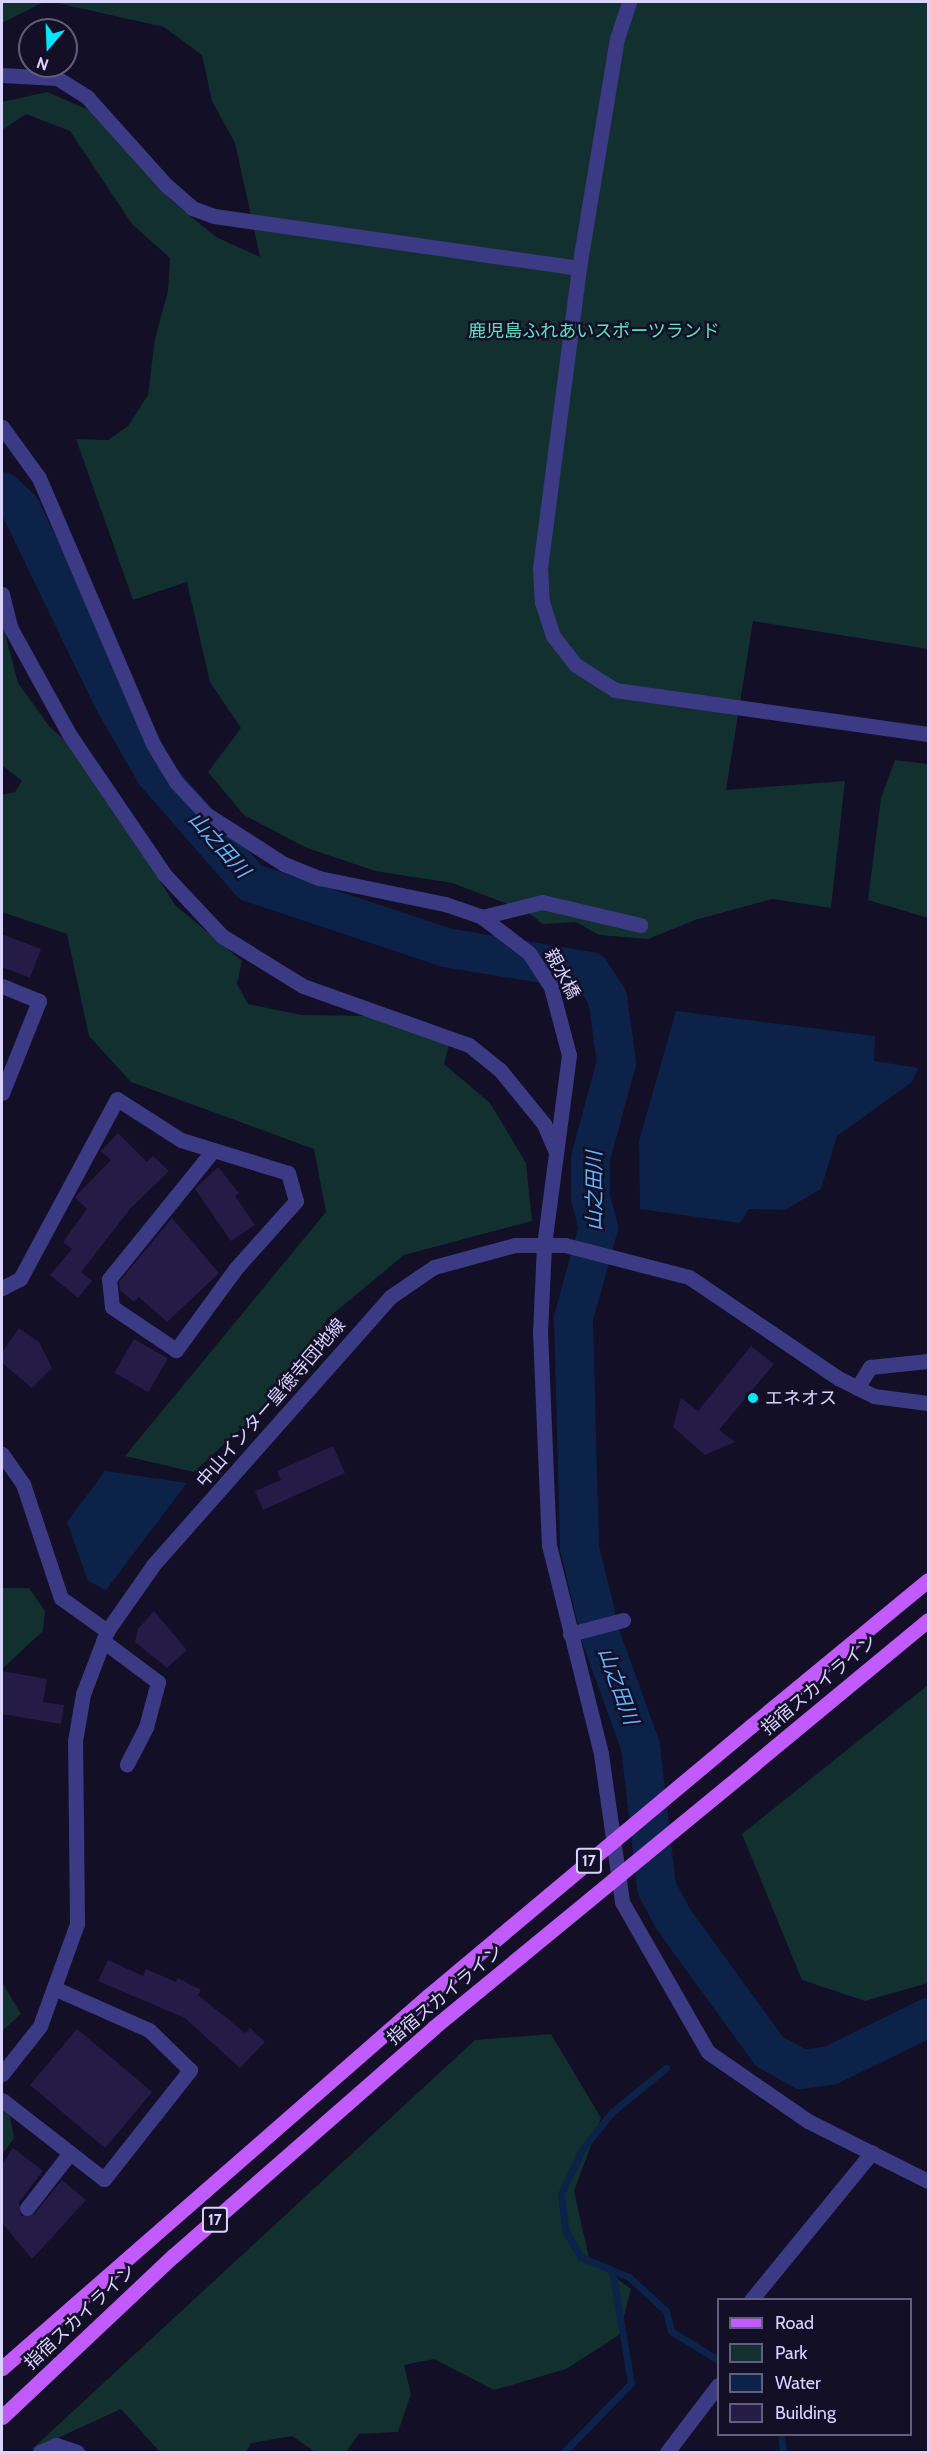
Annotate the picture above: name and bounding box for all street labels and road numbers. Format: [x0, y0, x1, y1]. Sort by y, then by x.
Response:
street label: 親水橋 [540, 945, 584, 1003]
street label: 中山インター皇徳寺団地線 [192, 1314, 350, 1492]
street label: 指宿スカイライン [757, 1630, 881, 1740]
road number: 17 [576, 1848, 602, 1874]
street label: 指宿スカイライン [383, 1940, 507, 2050]
road number: 17 [202, 2207, 228, 2233]
street label: 指宿スカイライン [20, 2260, 140, 2374]

